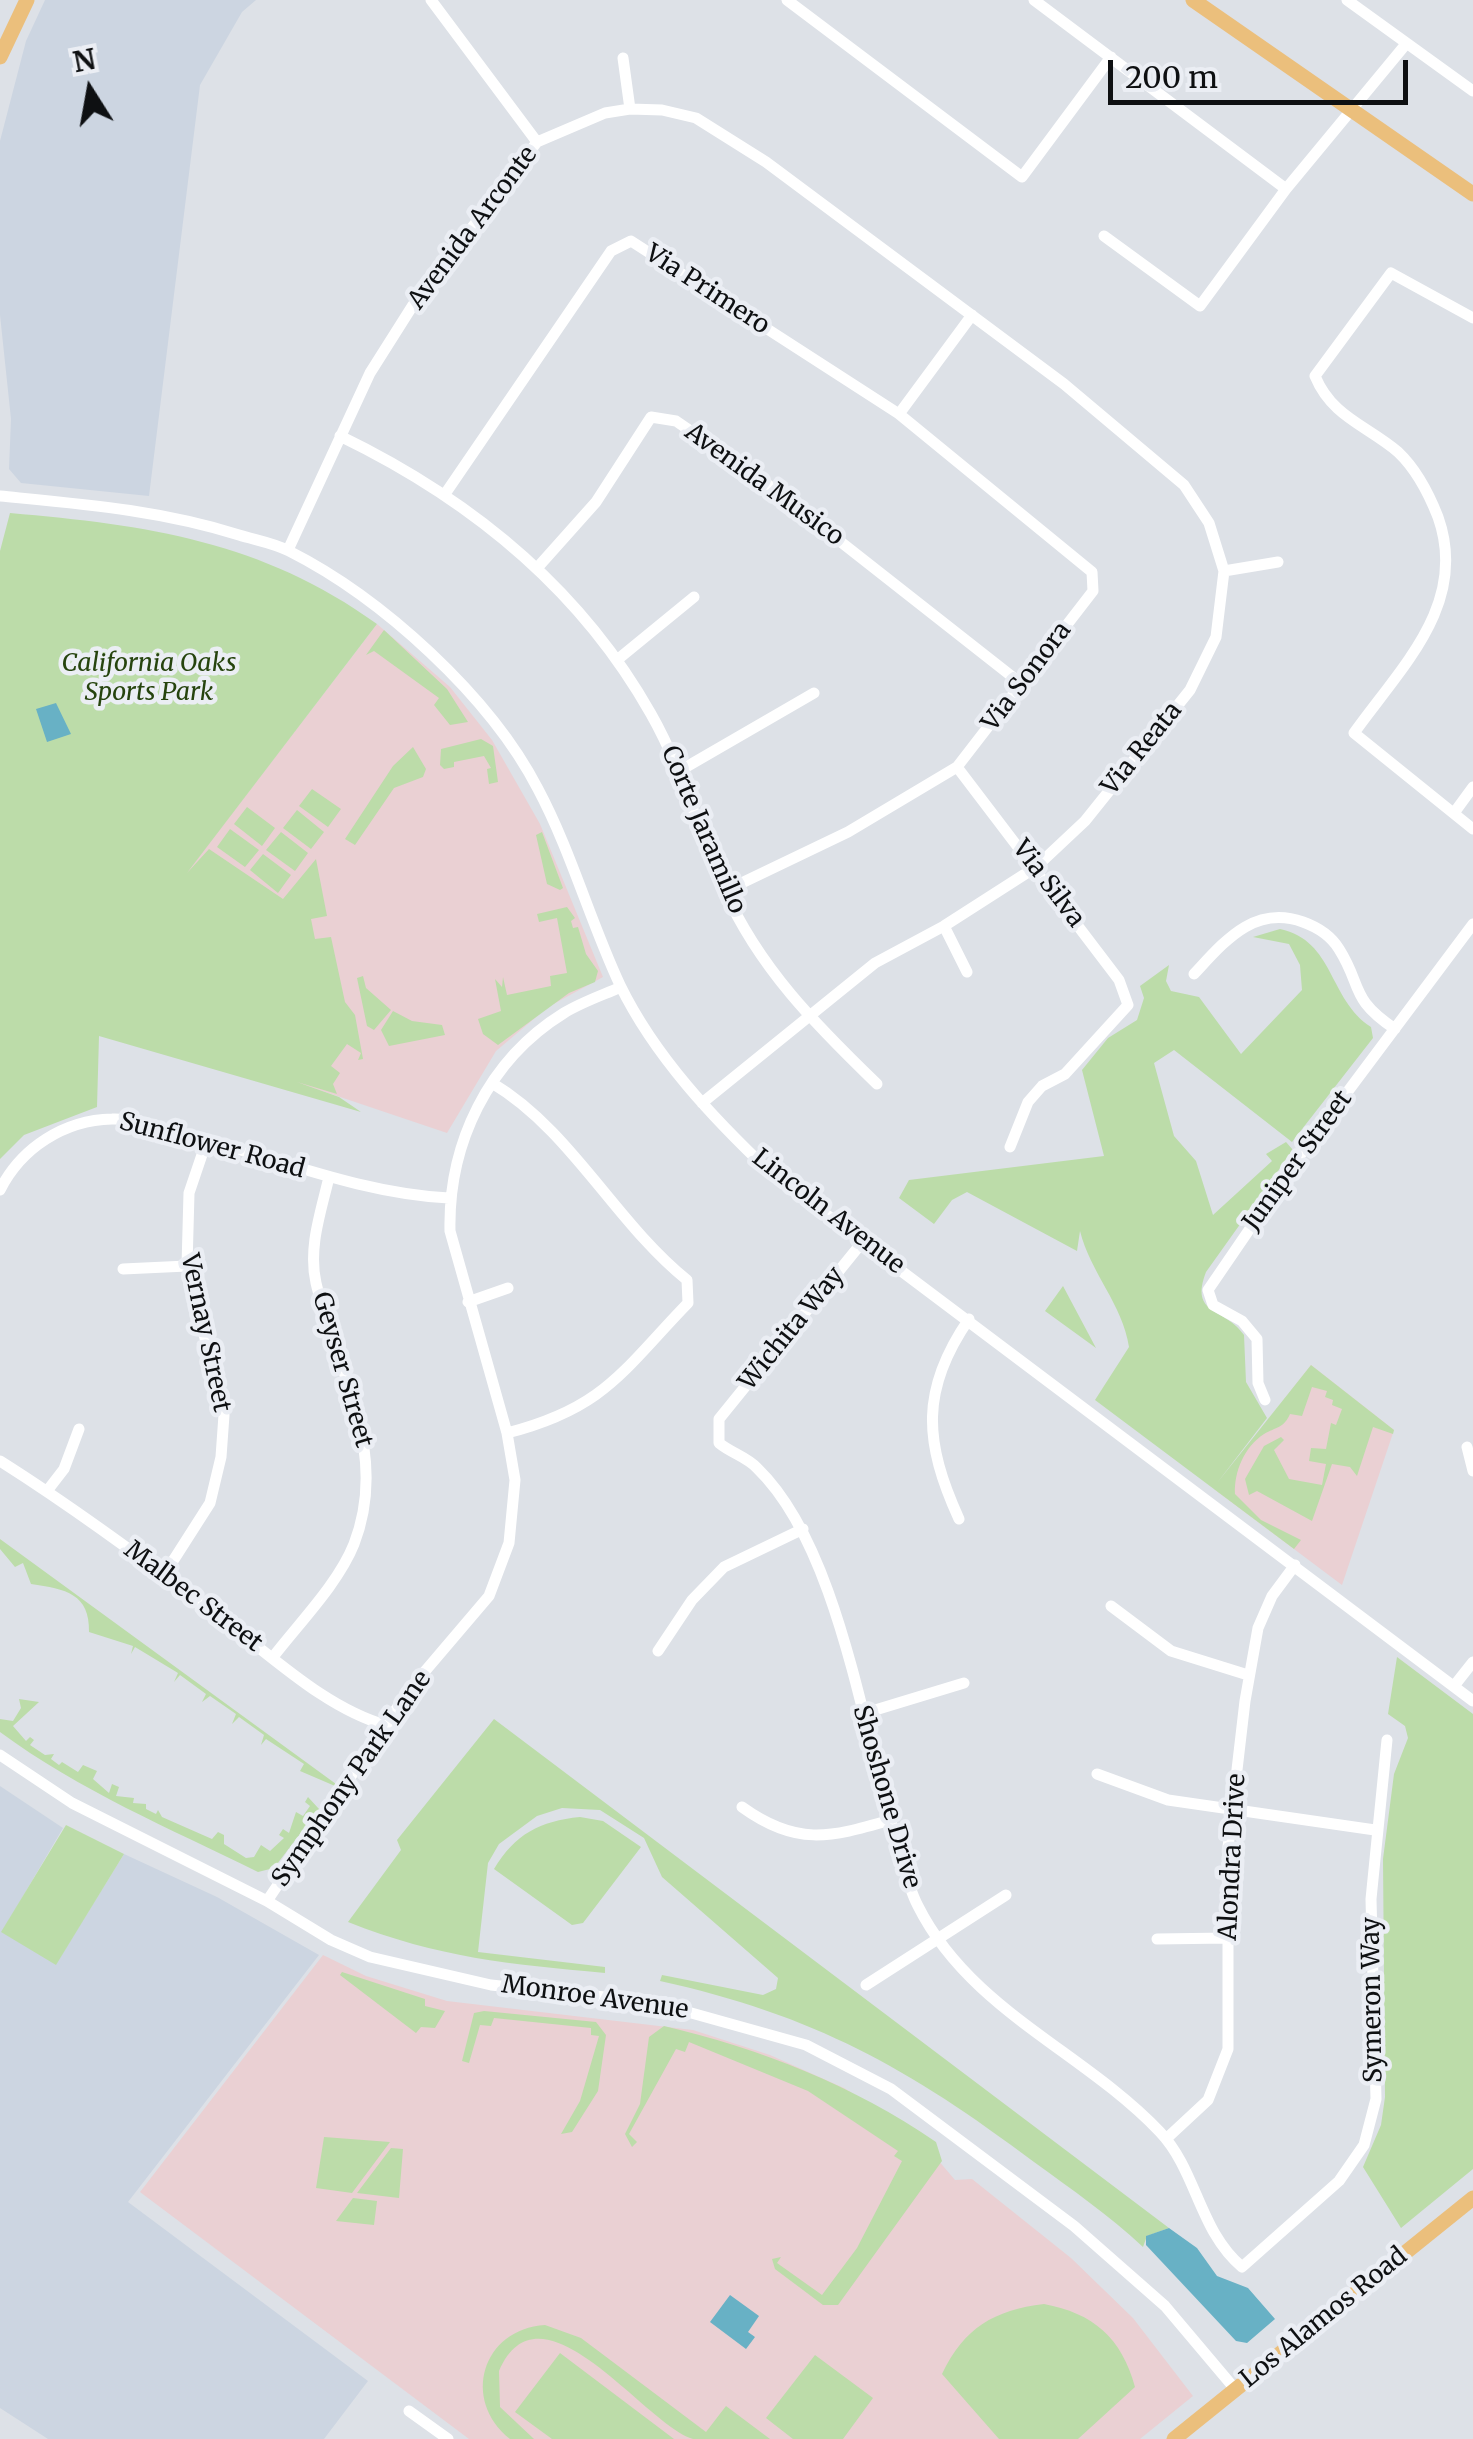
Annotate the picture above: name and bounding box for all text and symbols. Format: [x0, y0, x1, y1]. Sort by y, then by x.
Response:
north arrow [40, 40, 140, 140]
scale bar [1113, 40, 1413, 102]
text: N [70, 41, 99, 80]
text: 200 m [1125, 58, 1218, 96]
street label: Avenida Arconte [402, 141, 544, 315]
street label: Via Primero [639, 239, 775, 341]
street label: Avenida Musico [679, 417, 849, 553]
street label: Via Sonora [976, 616, 1078, 738]
park label: California Oaks Sports Park [62, 649, 236, 708]
street label: Via Reata [1096, 697, 1188, 801]
street label: Corte Jaramillo [654, 742, 752, 918]
street label: Via Silva [1006, 835, 1090, 933]
street label: Juniper Street [1237, 1085, 1359, 1237]
street label: Sunflower Road [116, 1107, 308, 1185]
street label: Lincoln Avenue [746, 1143, 910, 1281]
street label: Vernay Street [174, 1251, 236, 1415]
street label: Wichita Way [733, 1261, 851, 1397]
street label: Geyser Street [305, 1289, 379, 1451]
street label: Malbec Street [118, 1535, 268, 1659]
street label: Symphony Park Lane [266, 1665, 438, 1893]
street label: Shoshone Drive [846, 1702, 926, 1892]
street label: Alondra Drive [1214, 1773, 1252, 1941]
street label: Symeron Way [1357, 1917, 1389, 2083]
street label: Monroe Avenue [500, 1970, 690, 2026]
street label: Los Alamos Road [1235, 2242, 1413, 2394]

